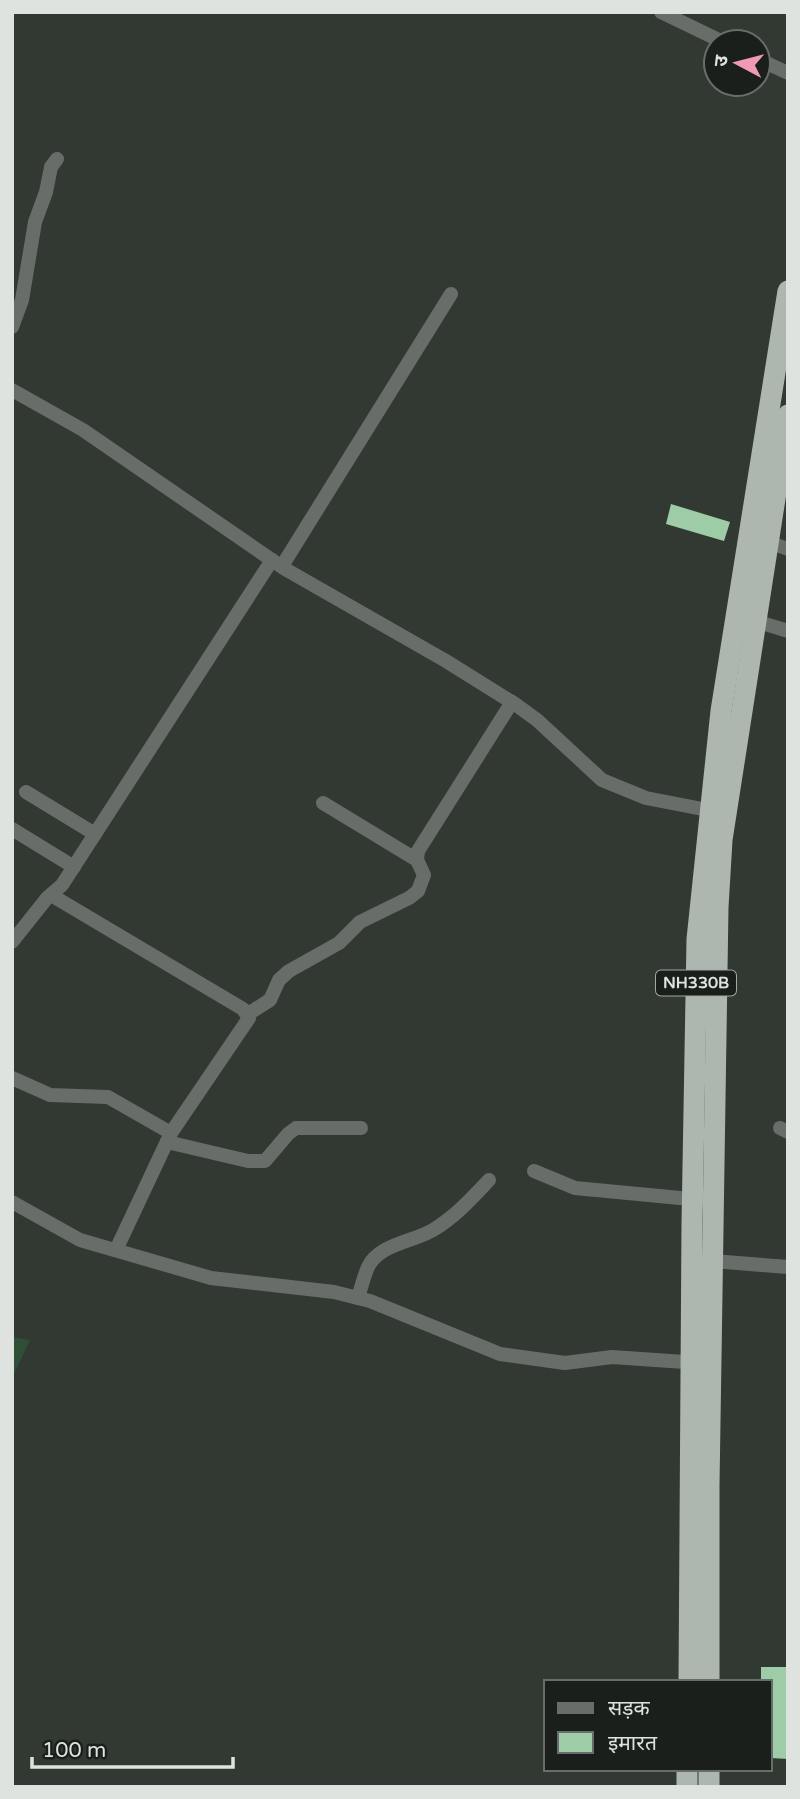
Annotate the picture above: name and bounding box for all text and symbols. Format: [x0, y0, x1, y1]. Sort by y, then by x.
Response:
north arrow [702, 28, 772, 98]
text: उ [710, 53, 733, 68]
road number: NH330B [656, 970, 736, 995]
legend [544, 1680, 772, 1771]
text: सड़क [608, 1696, 650, 1721]
scale bar [32, 1726, 233, 1770]
text: इमारत [608, 1731, 658, 1756]
text: 100 m [42, 1738, 106, 1763]

